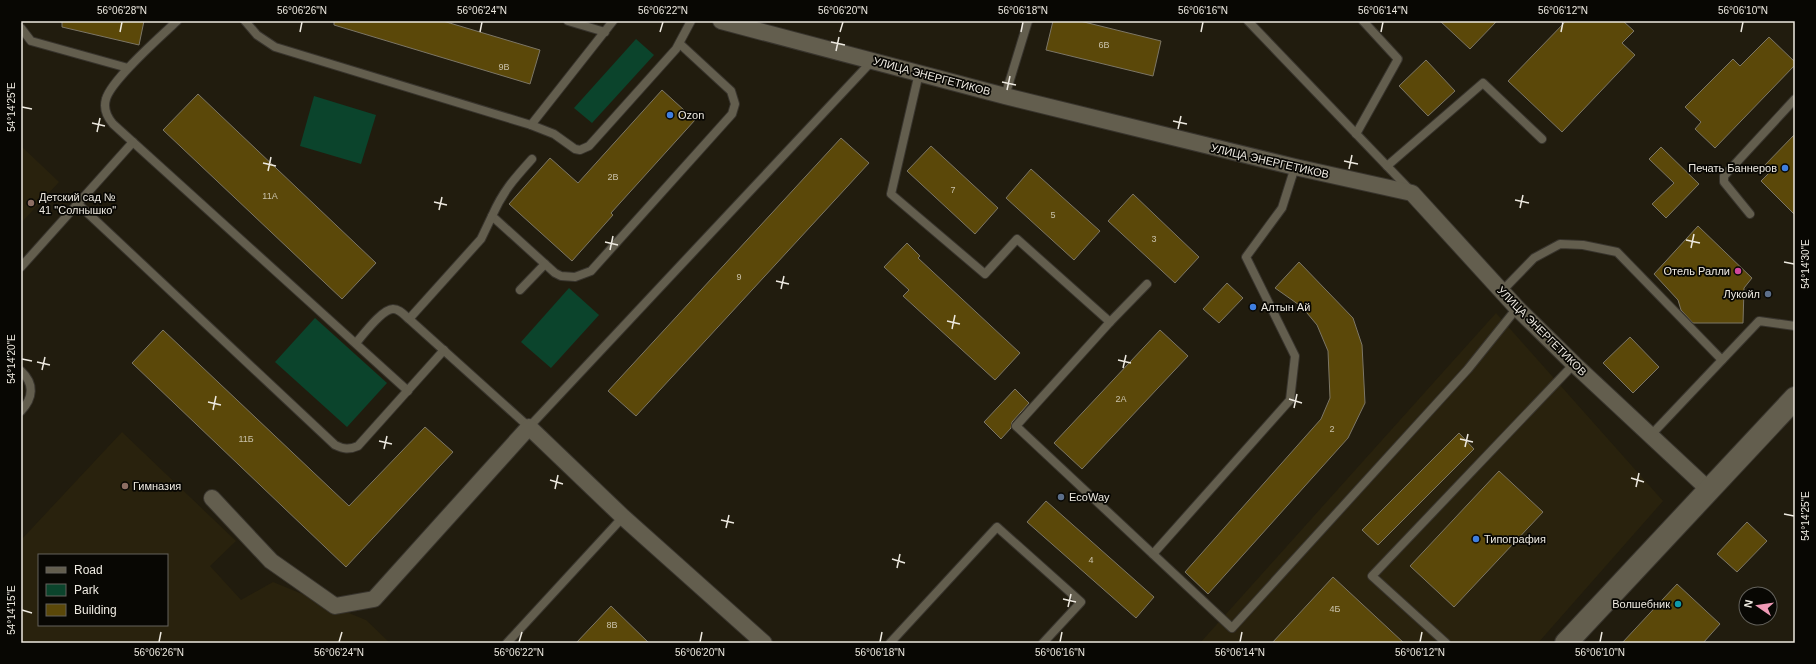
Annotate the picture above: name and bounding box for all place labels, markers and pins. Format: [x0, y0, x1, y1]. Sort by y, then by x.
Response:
place label: Ozon [678, 109, 704, 121]
marker: Ozon [665, 110, 675, 120]
place label: Печать Баннеров [1688, 162, 1777, 174]
marker: Печать Баннеров [1780, 163, 1790, 173]
place label: Детский сад № 41 "Солнышко" [39, 191, 116, 216]
marker: Детский сад № 41 "Солнышко" [26, 198, 36, 208]
place label: Отель Ралли [1664, 265, 1730, 277]
marker: Отель Ралли [1733, 266, 1743, 276]
place label: Лукойл [1724, 288, 1760, 300]
marker: Лукойл [1763, 289, 1773, 299]
place label: Алтын Ай [1261, 301, 1310, 313]
marker: Алтын Ай [1248, 302, 1258, 312]
place label: Гимназия [133, 480, 181, 492]
marker: Гимназия [120, 481, 130, 491]
place label: EcoWay [1069, 491, 1110, 503]
marker: EcoWay [1056, 492, 1066, 502]
place label: Типография [1484, 533, 1546, 545]
marker: Типография [1471, 534, 1481, 544]
place label: Волшебник [1612, 598, 1670, 610]
marker: Волшебник [1673, 599, 1683, 609]

